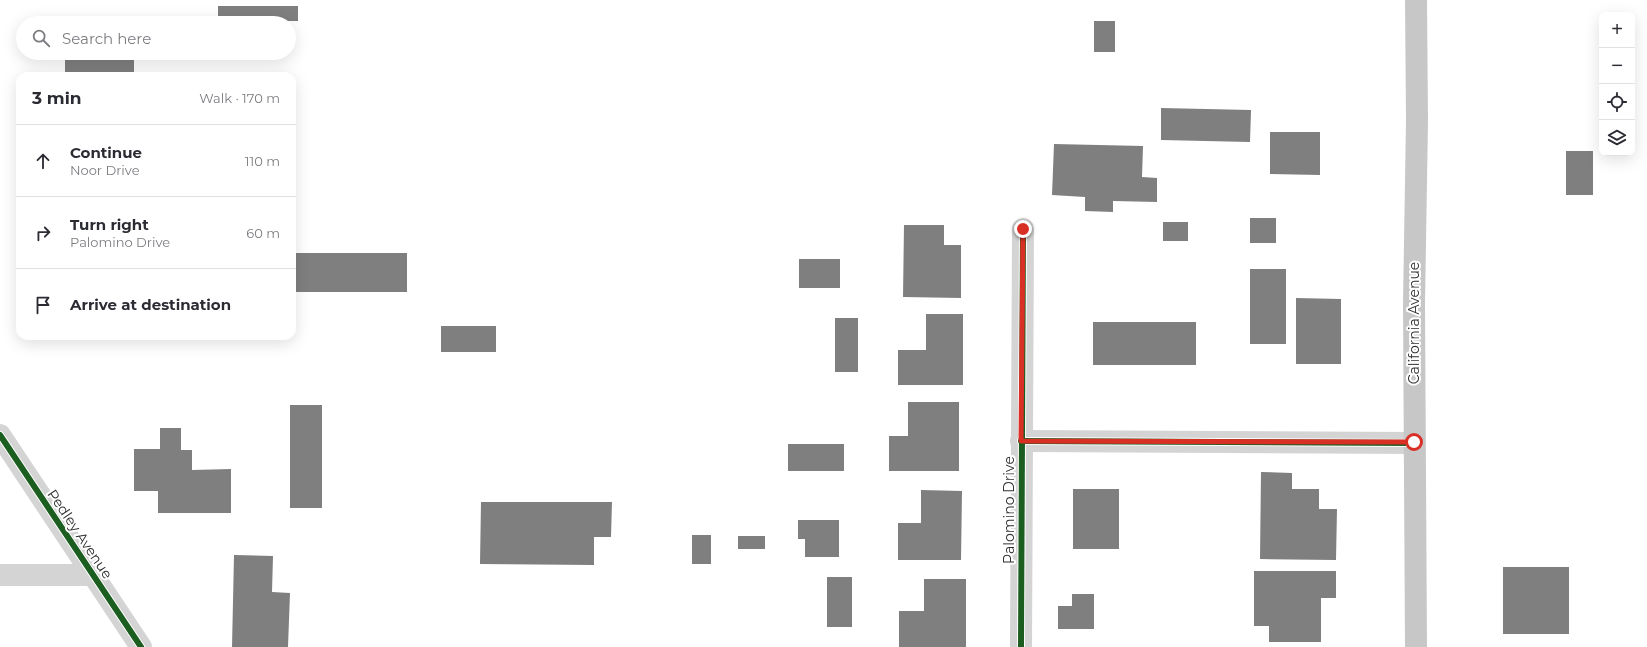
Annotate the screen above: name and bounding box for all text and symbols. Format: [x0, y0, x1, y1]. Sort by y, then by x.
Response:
map controls [1599, 12, 1635, 156]
button: + [1599, 12, 1635, 48]
search box [16, 16, 296, 60]
icon: search [30, 27, 52, 49]
text: Search here [62, 29, 151, 48]
button: − [1599, 48, 1635, 84]
button: locate [1599, 84, 1635, 120]
text: 3 min [32, 88, 82, 108]
text: Walk · 170 m [199, 90, 280, 106]
button: layers [1599, 120, 1635, 156]
text: Continue [70, 143, 142, 162]
icon: ahead [32, 150, 54, 172]
text: 110 m [245, 153, 280, 169]
text: Noor Drive [70, 162, 140, 178]
text: Turn right [70, 215, 149, 234]
route end [1014, 220, 1032, 238]
icon: right [32, 222, 54, 244]
text: 60 m [246, 225, 280, 241]
text: Palomino Drive [70, 234, 170, 250]
street label: California Avenue [1405, 262, 1423, 384]
icon: arrive [32, 294, 54, 316]
text: Arrive at destination [70, 295, 231, 314]
route start [1405, 433, 1423, 451]
street label: Palomino Drive [1000, 456, 1018, 564]
street label: Pedley Avenue [43, 486, 117, 582]

